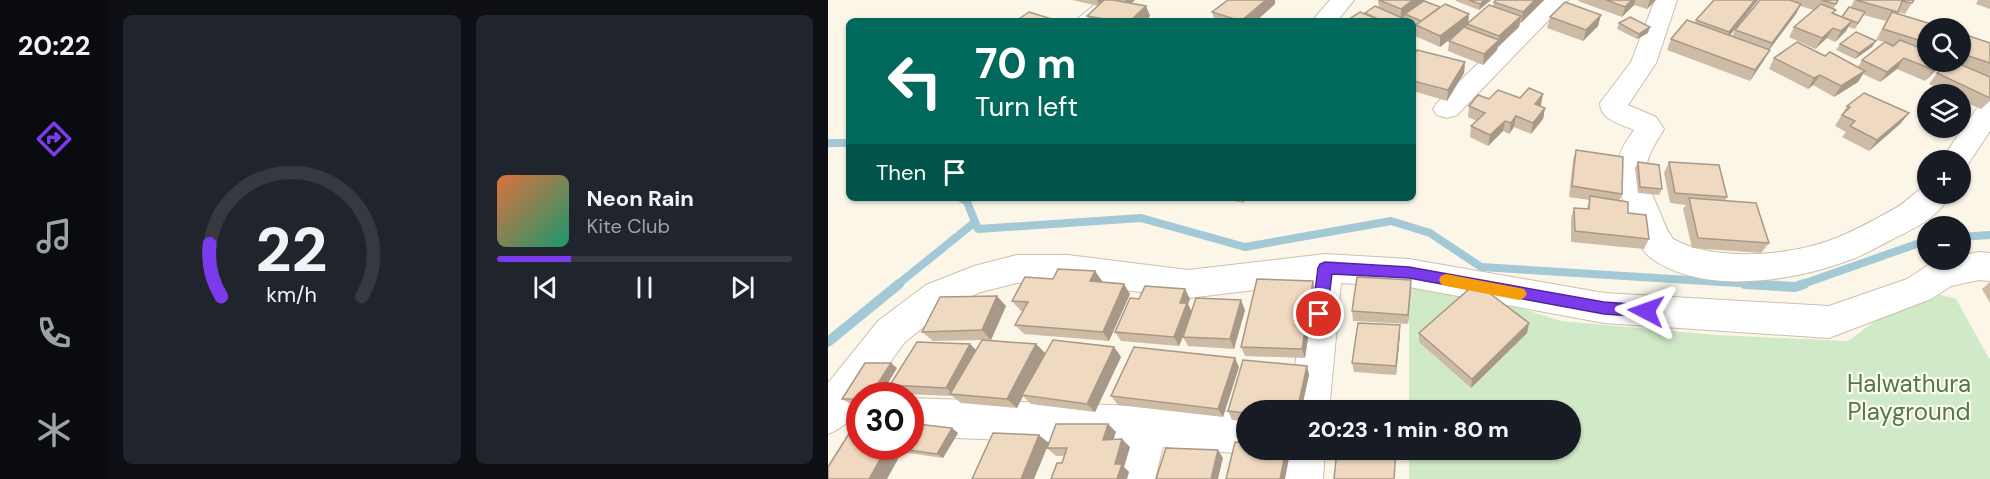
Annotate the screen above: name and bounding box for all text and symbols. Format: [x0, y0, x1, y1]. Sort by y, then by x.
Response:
map controls [1917, 18, 1971, 270]
button: search [1917, 18, 1971, 72]
text: 20:22 [18, 28, 90, 63]
text: 70 m [975, 36, 1076, 91]
icon: left [876, 42, 954, 120]
button: layers [1917, 84, 1971, 138]
text: Turn left [975, 89, 1078, 124]
icon: directions [33, 118, 75, 160]
button: + [1917, 150, 1971, 204]
icon: arrive [938, 156, 971, 189]
text: Then [876, 158, 926, 187]
text: Neon Rain [587, 184, 694, 213]
text: 22 [256, 209, 328, 290]
text: Kite Club [587, 213, 670, 239]
icon: music [33, 215, 75, 257]
button: − [1917, 216, 1971, 270]
icon: previous [529, 271, 562, 304]
icon: pause [628, 271, 661, 304]
icon: next [726, 271, 759, 304]
position arrow [1614, 279, 1678, 343]
text: km/h [266, 281, 317, 309]
pin [1293, 288, 1344, 339]
icon: arrive [1302, 297, 1335, 330]
icon: phone [33, 312, 75, 354]
park label: Halwathura Playground [1847, 368, 1971, 427]
speed limit sign: 30 [846, 382, 924, 460]
icon: climate [33, 409, 75, 451]
text: 20:23 · 1 min · 80 m [1308, 415, 1509, 444]

